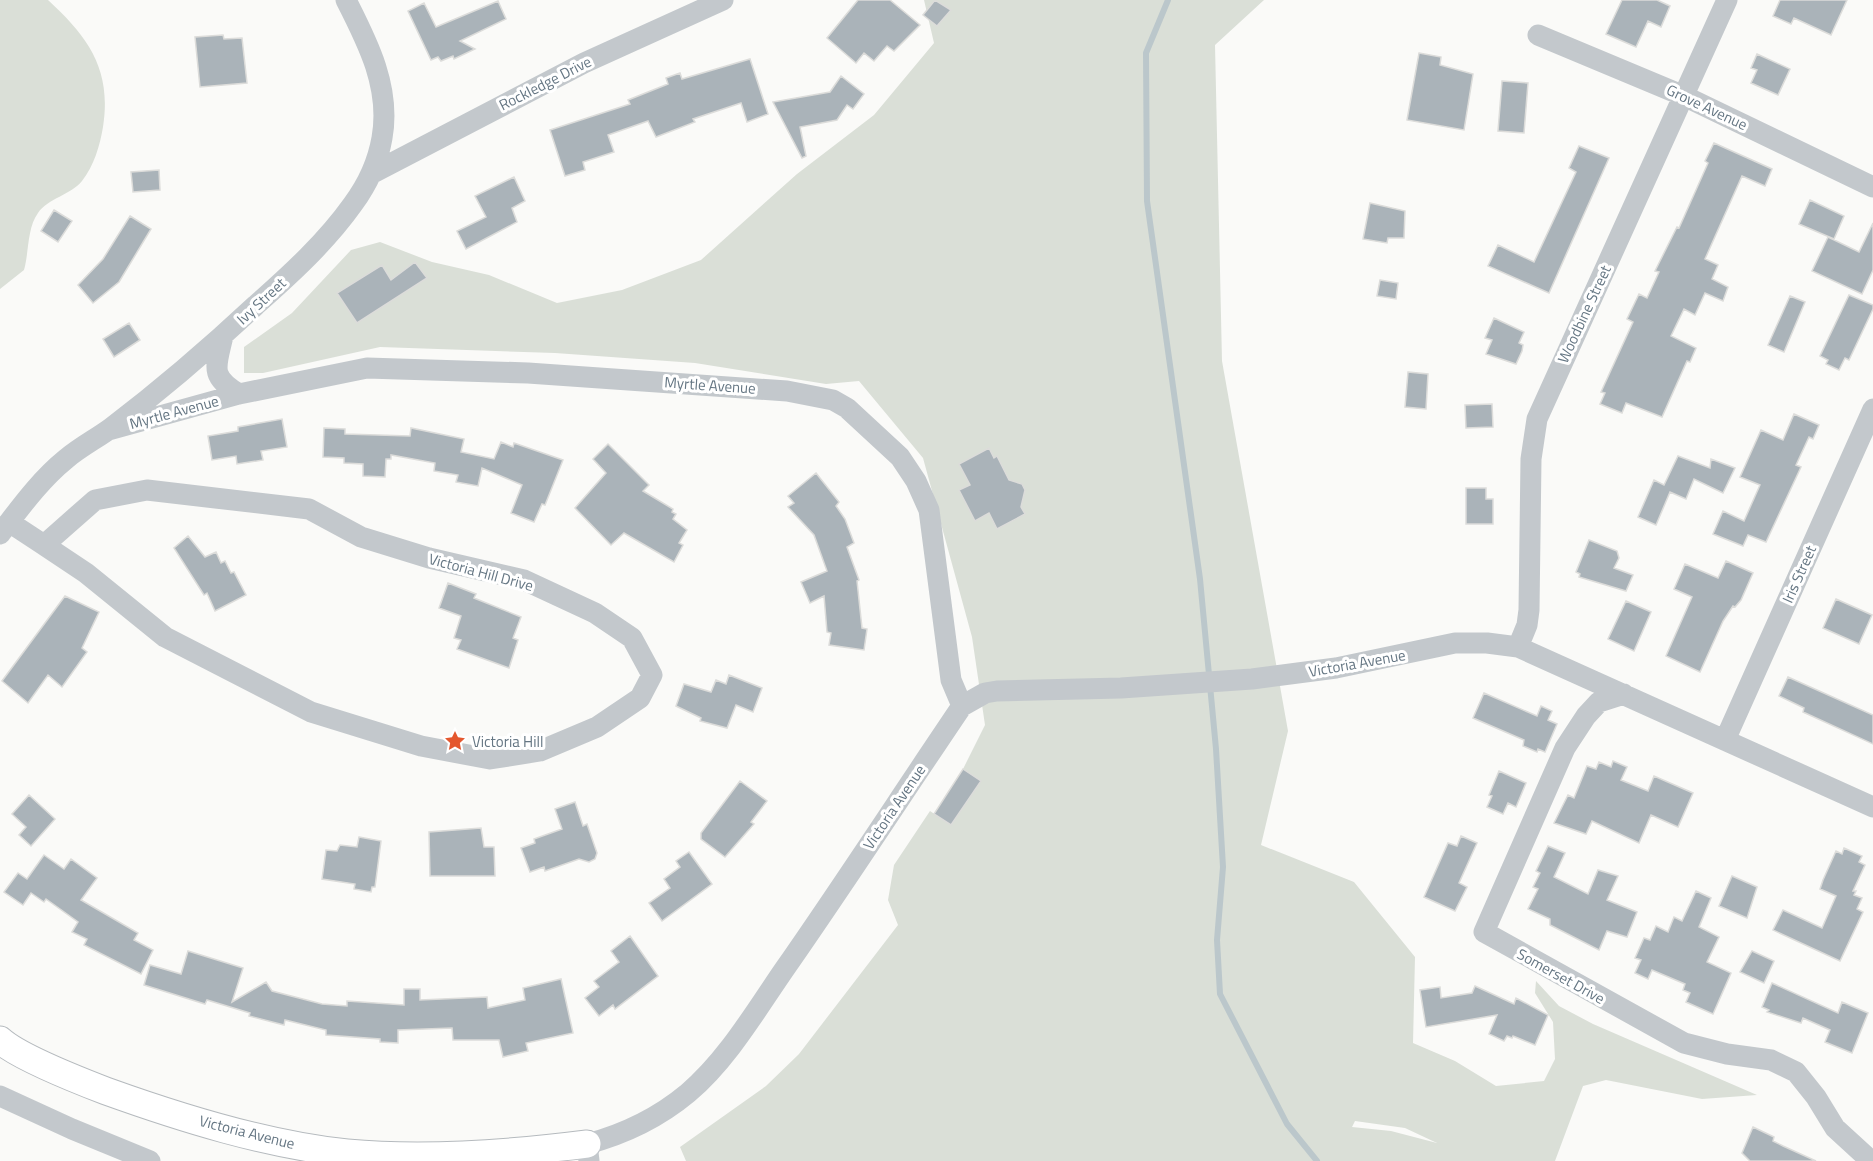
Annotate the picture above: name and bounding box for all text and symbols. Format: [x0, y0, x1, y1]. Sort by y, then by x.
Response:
street label: Rockledge Drive [495, 50, 595, 116]
street label: Grove Avenue [1663, 78, 1751, 136]
street label: Woodbine Street [1551, 261, 1617, 367]
street label: Ivy Street [231, 272, 291, 330]
street label: Myrtle Avenue [664, 370, 756, 400]
street label: Myrtle Avenue [127, 389, 221, 435]
street label: Iris Street [1776, 541, 1822, 607]
street label: Victoria Hill Drive [426, 547, 536, 597]
street label: Victoria Avenue [1307, 643, 1407, 683]
place icon: Victoria Hill [443, 729, 467, 753]
place label: Victoria Hill [472, 730, 543, 753]
street label: Victoria Avenue [857, 760, 931, 854]
street label: Somerset Drive [1513, 942, 1609, 1010]
street label: Victoria Avenue [197, 1109, 297, 1155]

